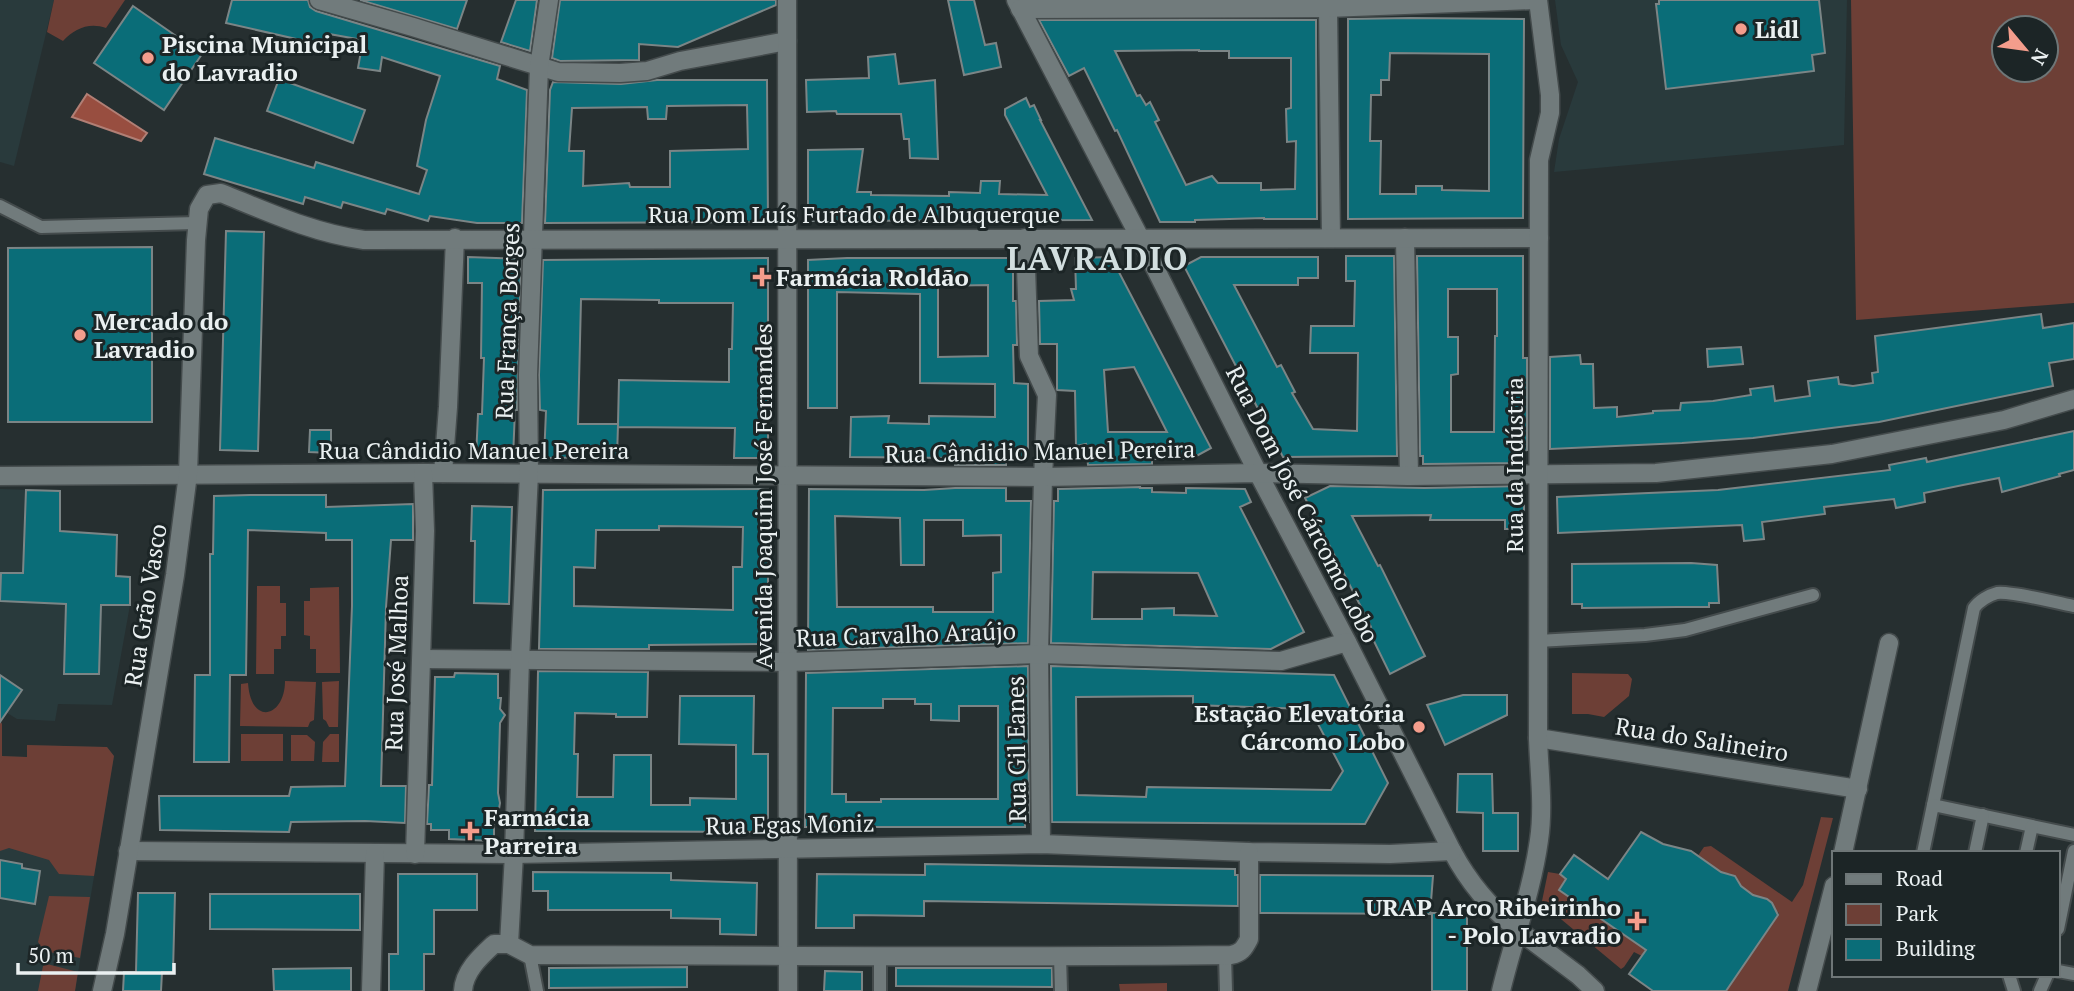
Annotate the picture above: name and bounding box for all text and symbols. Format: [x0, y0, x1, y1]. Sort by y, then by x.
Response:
place label: Lidl [1755, 13, 1799, 45]
north arrow [1990, 14, 2060, 84]
marker: Lidl [1733, 21, 1749, 37]
place label: Piscina Municipal do Lavradio [162, 28, 367, 88]
text: N [2026, 45, 2055, 70]
marker: Piscina Municipal do Lavradio [140, 50, 156, 66]
street label: Rua Dom Luís Furtado de Albuquerque [648, 198, 1060, 230]
street label: Rua França Borges [488, 222, 526, 420]
district label: LAVRADIO [1007, 237, 1189, 279]
place label: Farmácia Roldão [776, 261, 969, 293]
marker: Farmácia Roldão [754, 269, 770, 285]
place label: Mercado do Lavradio [94, 305, 228, 365]
street label: Avenida Joaquim José Fernandes [747, 323, 779, 669]
marker: Mercado do Lavradio [72, 327, 88, 343]
street label: Rua Dom José Cárcomo Lobo [1219, 360, 1387, 648]
street label: Rua da Indústria [1498, 377, 1530, 553]
street label: Rua Cândidio Manuel Pereira [884, 432, 1196, 470]
street label: Rua Cândidio Manuel Pereira [319, 434, 629, 466]
street label: Rua Grão Vasco [116, 521, 174, 689]
street label: Rua José Malhoa [377, 574, 415, 752]
street label: Rua Carvalho Araújo [795, 614, 1017, 654]
street label: Rua Gil Eanes [999, 675, 1033, 823]
place label: Estação Elevatória Cárcomo Lobo [1194, 697, 1406, 757]
street label: Rua do Salineiro [1613, 710, 1791, 768]
marker: Estação Elevatória Cárcomo Lobo [1411, 719, 1427, 735]
place label: Farmácia Parreira [484, 801, 591, 861]
street label: Rua Egas Moniz [705, 807, 875, 841]
marker: Farmácia Parreira [462, 823, 478, 839]
legend [1832, 851, 2060, 977]
text: Road [1896, 864, 1943, 892]
place label: URAP Arco Ribeirinho - Polo Lavradio [1365, 891, 1621, 951]
text: Park [1896, 899, 1938, 927]
marker: URAP Arco Ribeirinho - Polo Lavradio [1627, 911, 1647, 931]
scale bar [18, 932, 173, 976]
text: Building [1896, 934, 1976, 962]
text: 50 m [28, 941, 74, 969]

